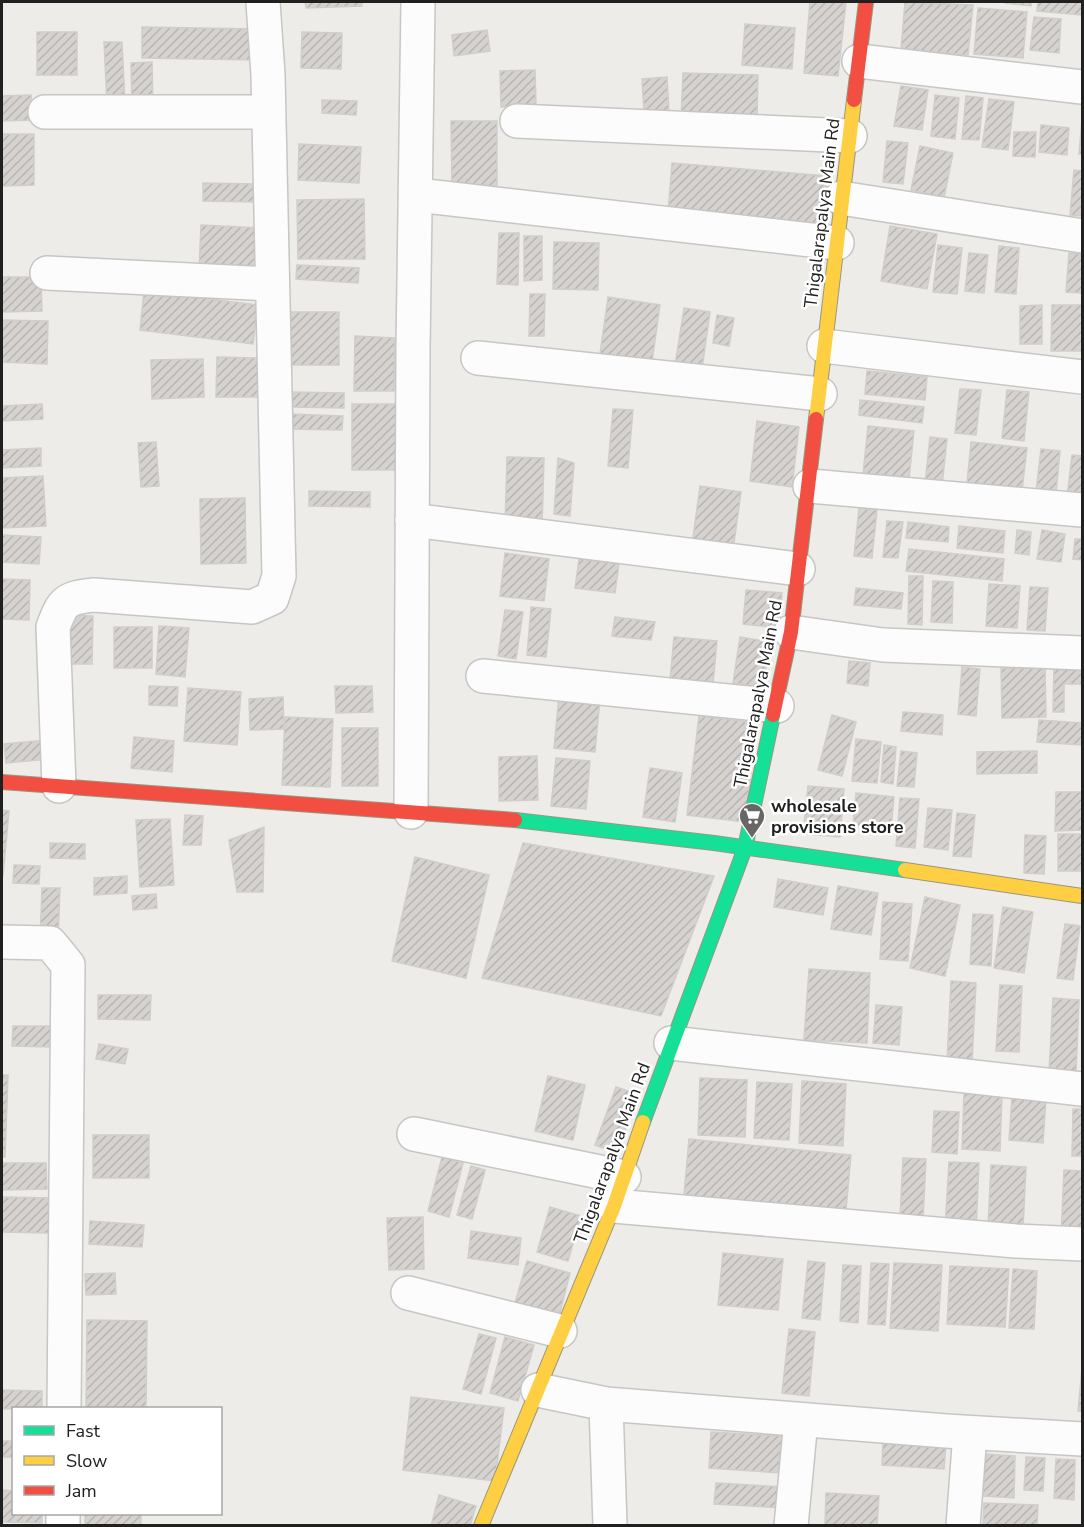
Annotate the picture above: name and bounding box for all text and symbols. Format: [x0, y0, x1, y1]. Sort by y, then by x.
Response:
street label: Thigalarapalya Main Rd [798, 117, 846, 309]
street label: Thigalarapalya Main Rd [728, 598, 788, 790]
place label: wholesale provisions store [771, 794, 904, 839]
supermarket icon: wholesale provisions store [737, 801, 767, 839]
street label: Thigalarapalya Main Rd [568, 1059, 656, 1247]
legend [12, 1407, 222, 1515]
text: Fast [66, 1419, 101, 1443]
text: Slow [66, 1449, 107, 1473]
text: Jam [65, 1479, 97, 1503]

